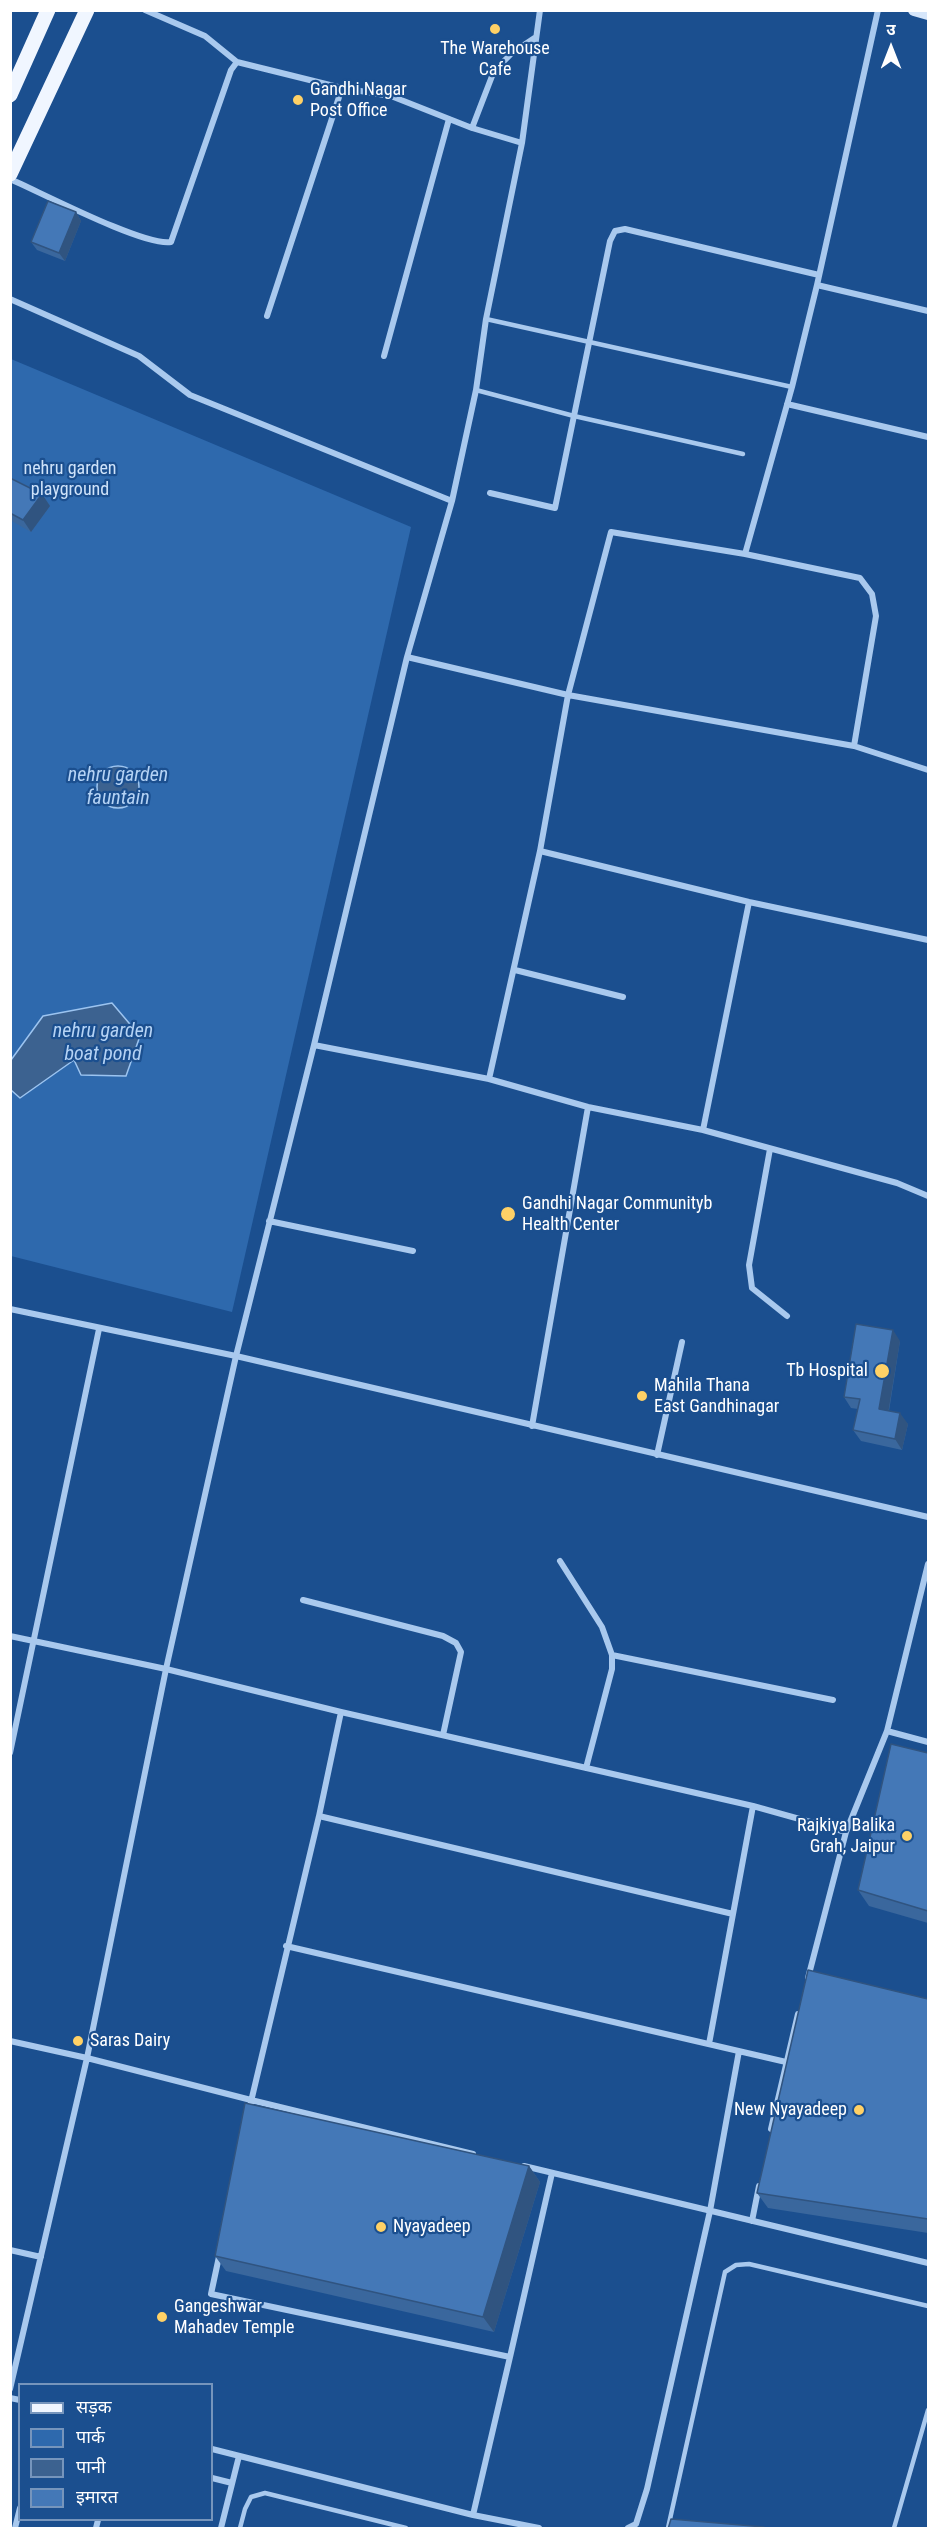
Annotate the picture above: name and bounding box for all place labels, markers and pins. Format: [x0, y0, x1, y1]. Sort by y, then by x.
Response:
marker: The Warehouse Cafe [488, 22, 502, 36]
place label: The Warehouse Cafe [440, 38, 550, 80]
place label: Gandhi Nagar Post Office [310, 79, 407, 122]
marker: Gandhi Nagar Post Office [291, 93, 305, 107]
place label: Gandhi Nagar Communityb Health Center [522, 1193, 712, 1236]
marker: Gandhi Nagar Communityb Health Center [499, 1205, 517, 1223]
place label: Tb Hospital [786, 1360, 868, 1382]
marker: Tb Hospital [873, 1362, 891, 1380]
place label: Mahila Thana East Gandhinagar [654, 1375, 779, 1418]
marker: Mahila Thana East Gandhinagar [635, 1389, 649, 1403]
place label: Rajkiya Balika Grah, Jaipur [797, 1815, 895, 1858]
marker: Rajkiya Balika Grah, Jaipur [900, 1829, 914, 1843]
place label: Saras Dairy [90, 2030, 170, 2052]
marker: Saras Dairy [71, 2034, 85, 2048]
place label: New Nyayadeep [734, 2099, 847, 2121]
marker: New Nyayadeep [852, 2103, 866, 2117]
place label: Nyayadeep [393, 2216, 471, 2238]
marker: Nyayadeep [374, 2220, 388, 2234]
place label: Gangeshwar Mahadev Temple [174, 2296, 295, 2338]
marker: Gangeshwar Mahadev Temple [155, 2310, 169, 2324]

